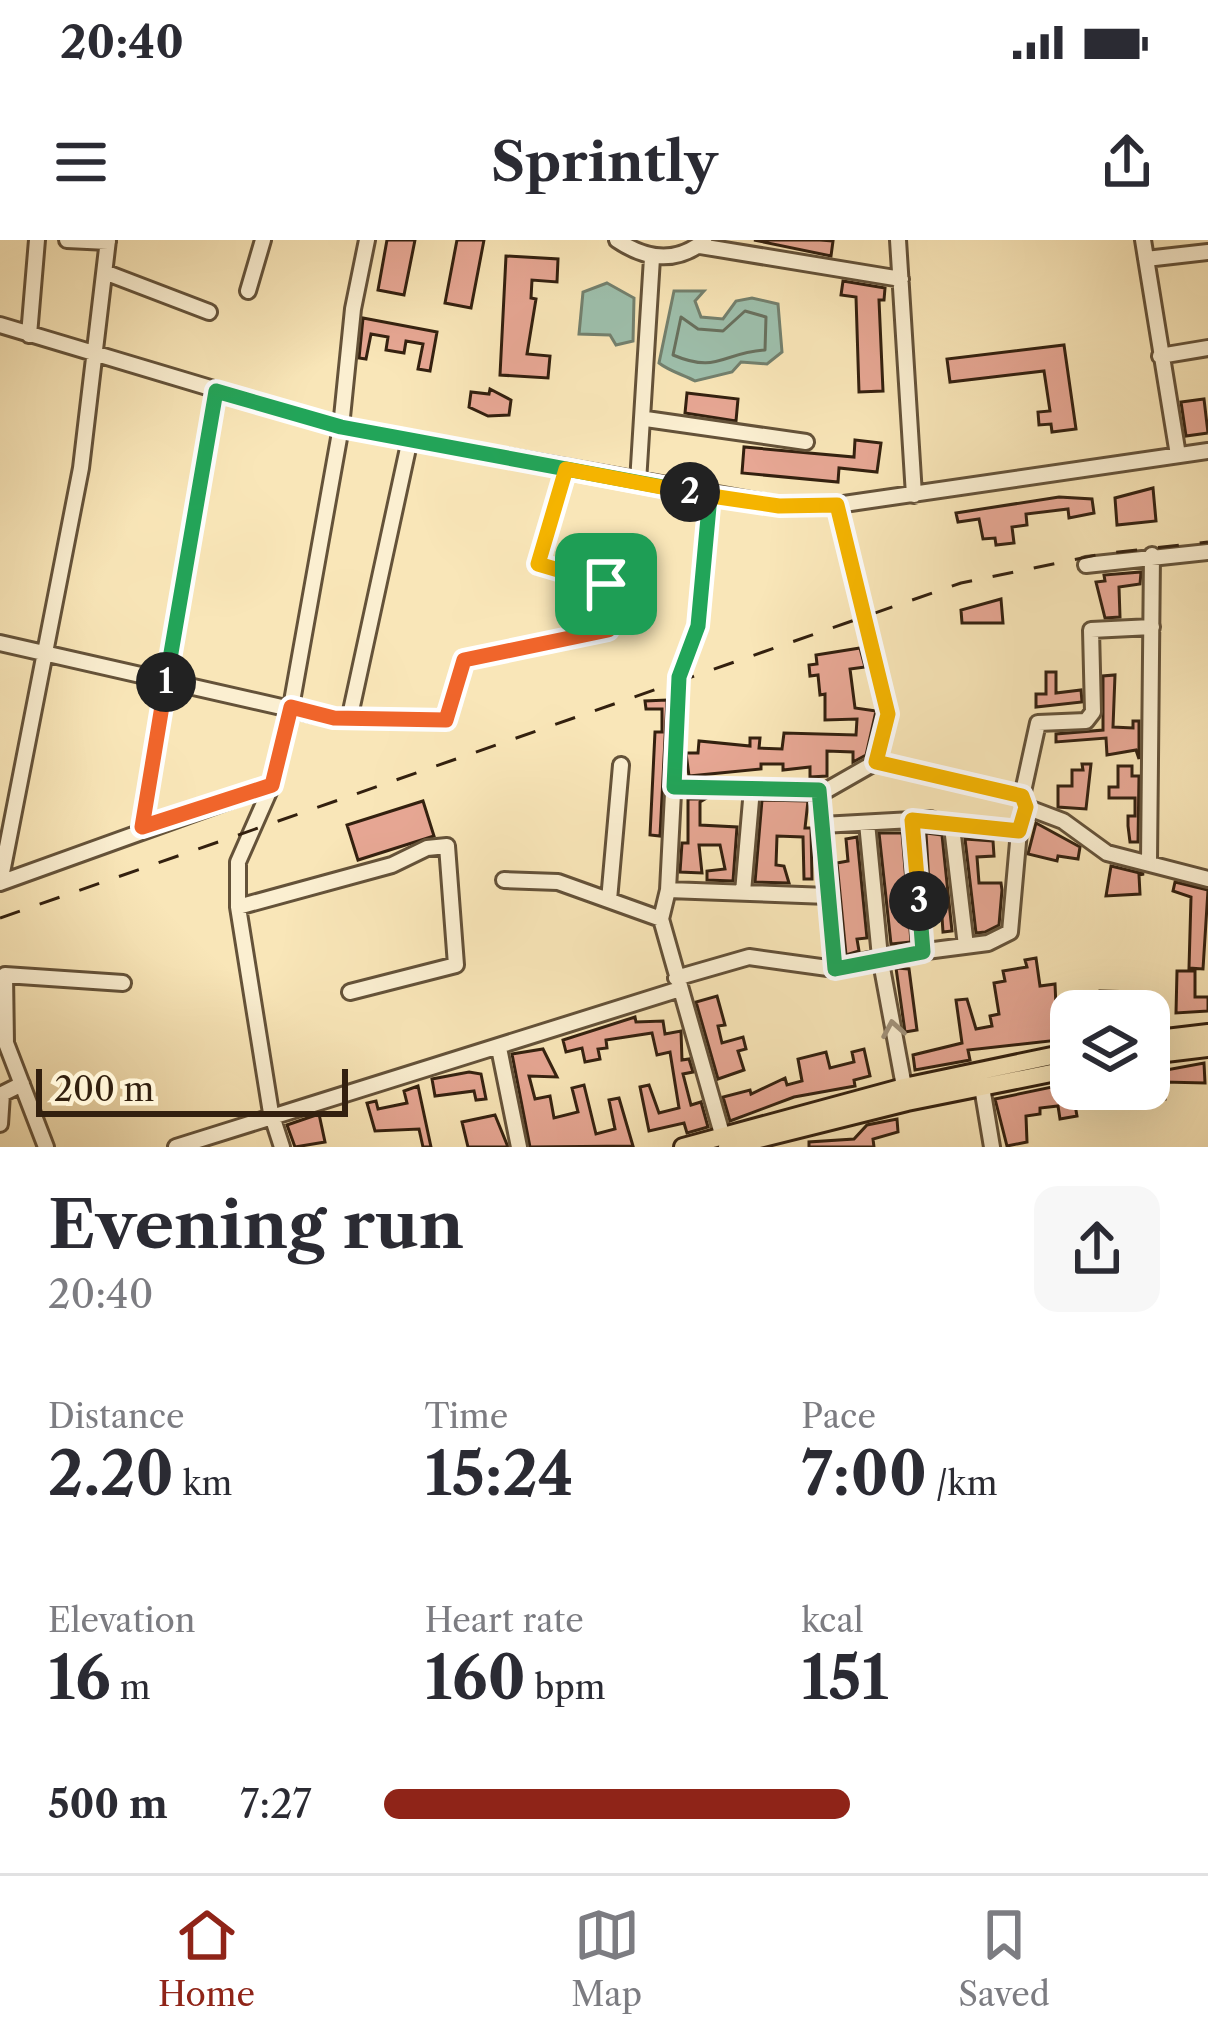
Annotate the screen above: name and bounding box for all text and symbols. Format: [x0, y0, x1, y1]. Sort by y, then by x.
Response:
text: 20:40 [60, 14, 184, 70]
icon: menu [48, 129, 114, 195]
text: Sprintly [491, 129, 717, 195]
icon: share [1094, 129, 1160, 195]
pin: 2 [660, 462, 720, 522]
text: 2 [680, 471, 700, 512]
pin [555, 533, 657, 635]
icon: arrive [573, 551, 639, 617]
pin: 1 [136, 652, 196, 712]
text: 1 [159, 661, 173, 702]
pin: 3 [889, 871, 949, 931]
text: 3 [910, 880, 928, 921]
map controls [1050, 990, 1170, 1110]
button: layers [1050, 990, 1170, 1110]
one-way arrow [882, 1020, 907, 1040]
scale bar [36, 1063, 348, 1116]
text: 200 m [54, 1069, 154, 1110]
text: Evening run [48, 1184, 464, 1265]
button: share [1034, 1186, 1160, 1312]
text: 20:40 [48, 1270, 153, 1318]
text: Distance [48, 1396, 185, 1437]
text: Time [425, 1396, 508, 1437]
text: Pace [801, 1396, 876, 1437]
text: 2.20 [48, 1437, 174, 1511]
text: 15:24 [425, 1437, 574, 1511]
text: 7:00 [801, 1437, 927, 1511]
text: km [174, 1463, 232, 1504]
text: /km [927, 1463, 997, 1504]
text: Elevation [48, 1600, 195, 1641]
text: Heart rate [425, 1600, 584, 1641]
text: kcal [801, 1600, 864, 1641]
text: 16 [48, 1641, 111, 1715]
text: 160 [425, 1641, 526, 1715]
text: 151 [801, 1641, 888, 1715]
text: m [111, 1667, 150, 1708]
text: bpm [526, 1667, 606, 1708]
text: 500 m [48, 1780, 168, 1828]
text: 7:27 [240, 1780, 312, 1828]
tab: Home [158, 1902, 255, 2015]
tab: Map [571, 1902, 642, 2015]
tab: Saved [958, 1902, 1050, 2015]

